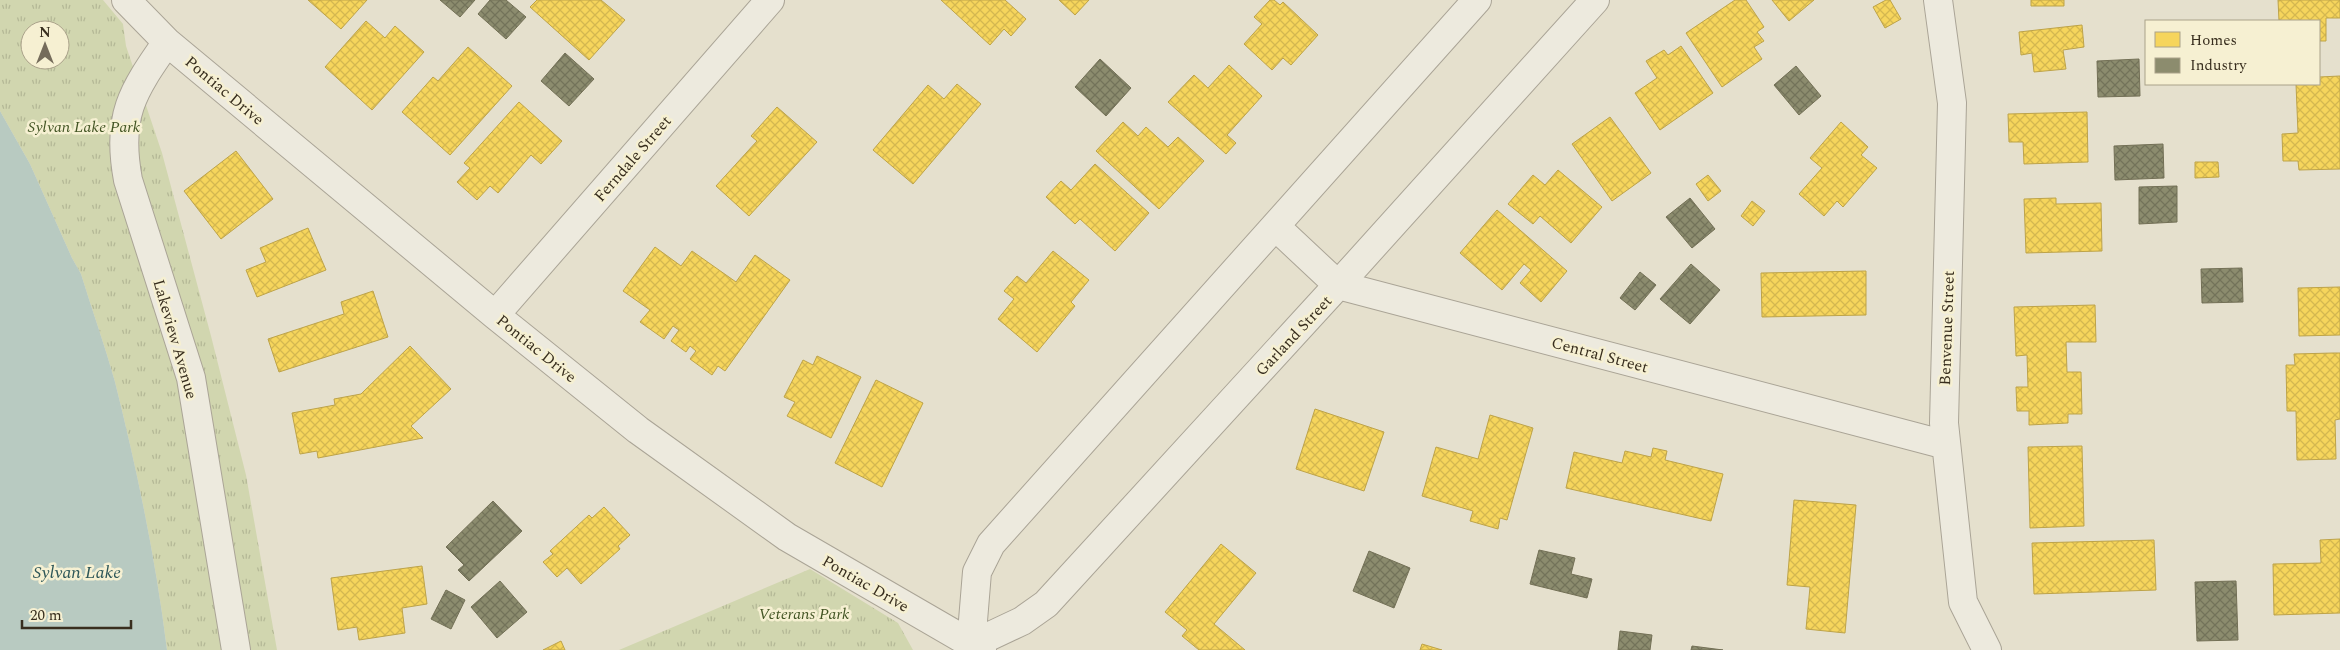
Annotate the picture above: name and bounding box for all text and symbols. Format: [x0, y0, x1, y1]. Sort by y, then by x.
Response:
north arrow [20, 20, 70, 70]
legend [2145, 20, 2320, 85]
text: N [39, 22, 51, 43]
text: Homes [2190, 29, 2237, 52]
street label: Pontiac Drive [179, 50, 269, 131]
text: Industry [2190, 54, 2247, 77]
street label: Ferndale Street [588, 110, 677, 207]
park label: Sylvan Lake Park [28, 115, 141, 139]
street label: Benvenue Street [1933, 270, 1961, 386]
street label: Lakeview Avenue [146, 277, 204, 402]
street label: Garland Street [1250, 290, 1338, 382]
street label: Pontiac Drive [491, 309, 582, 389]
street label: Central Street [1549, 331, 1651, 380]
street label: Pontiac Drive [817, 549, 914, 619]
water label: Sylvan Lake [33, 559, 121, 586]
scale bar [22, 598, 131, 630]
park label: Veterans Park [759, 602, 850, 626]
text: 20 m [30, 604, 62, 627]

